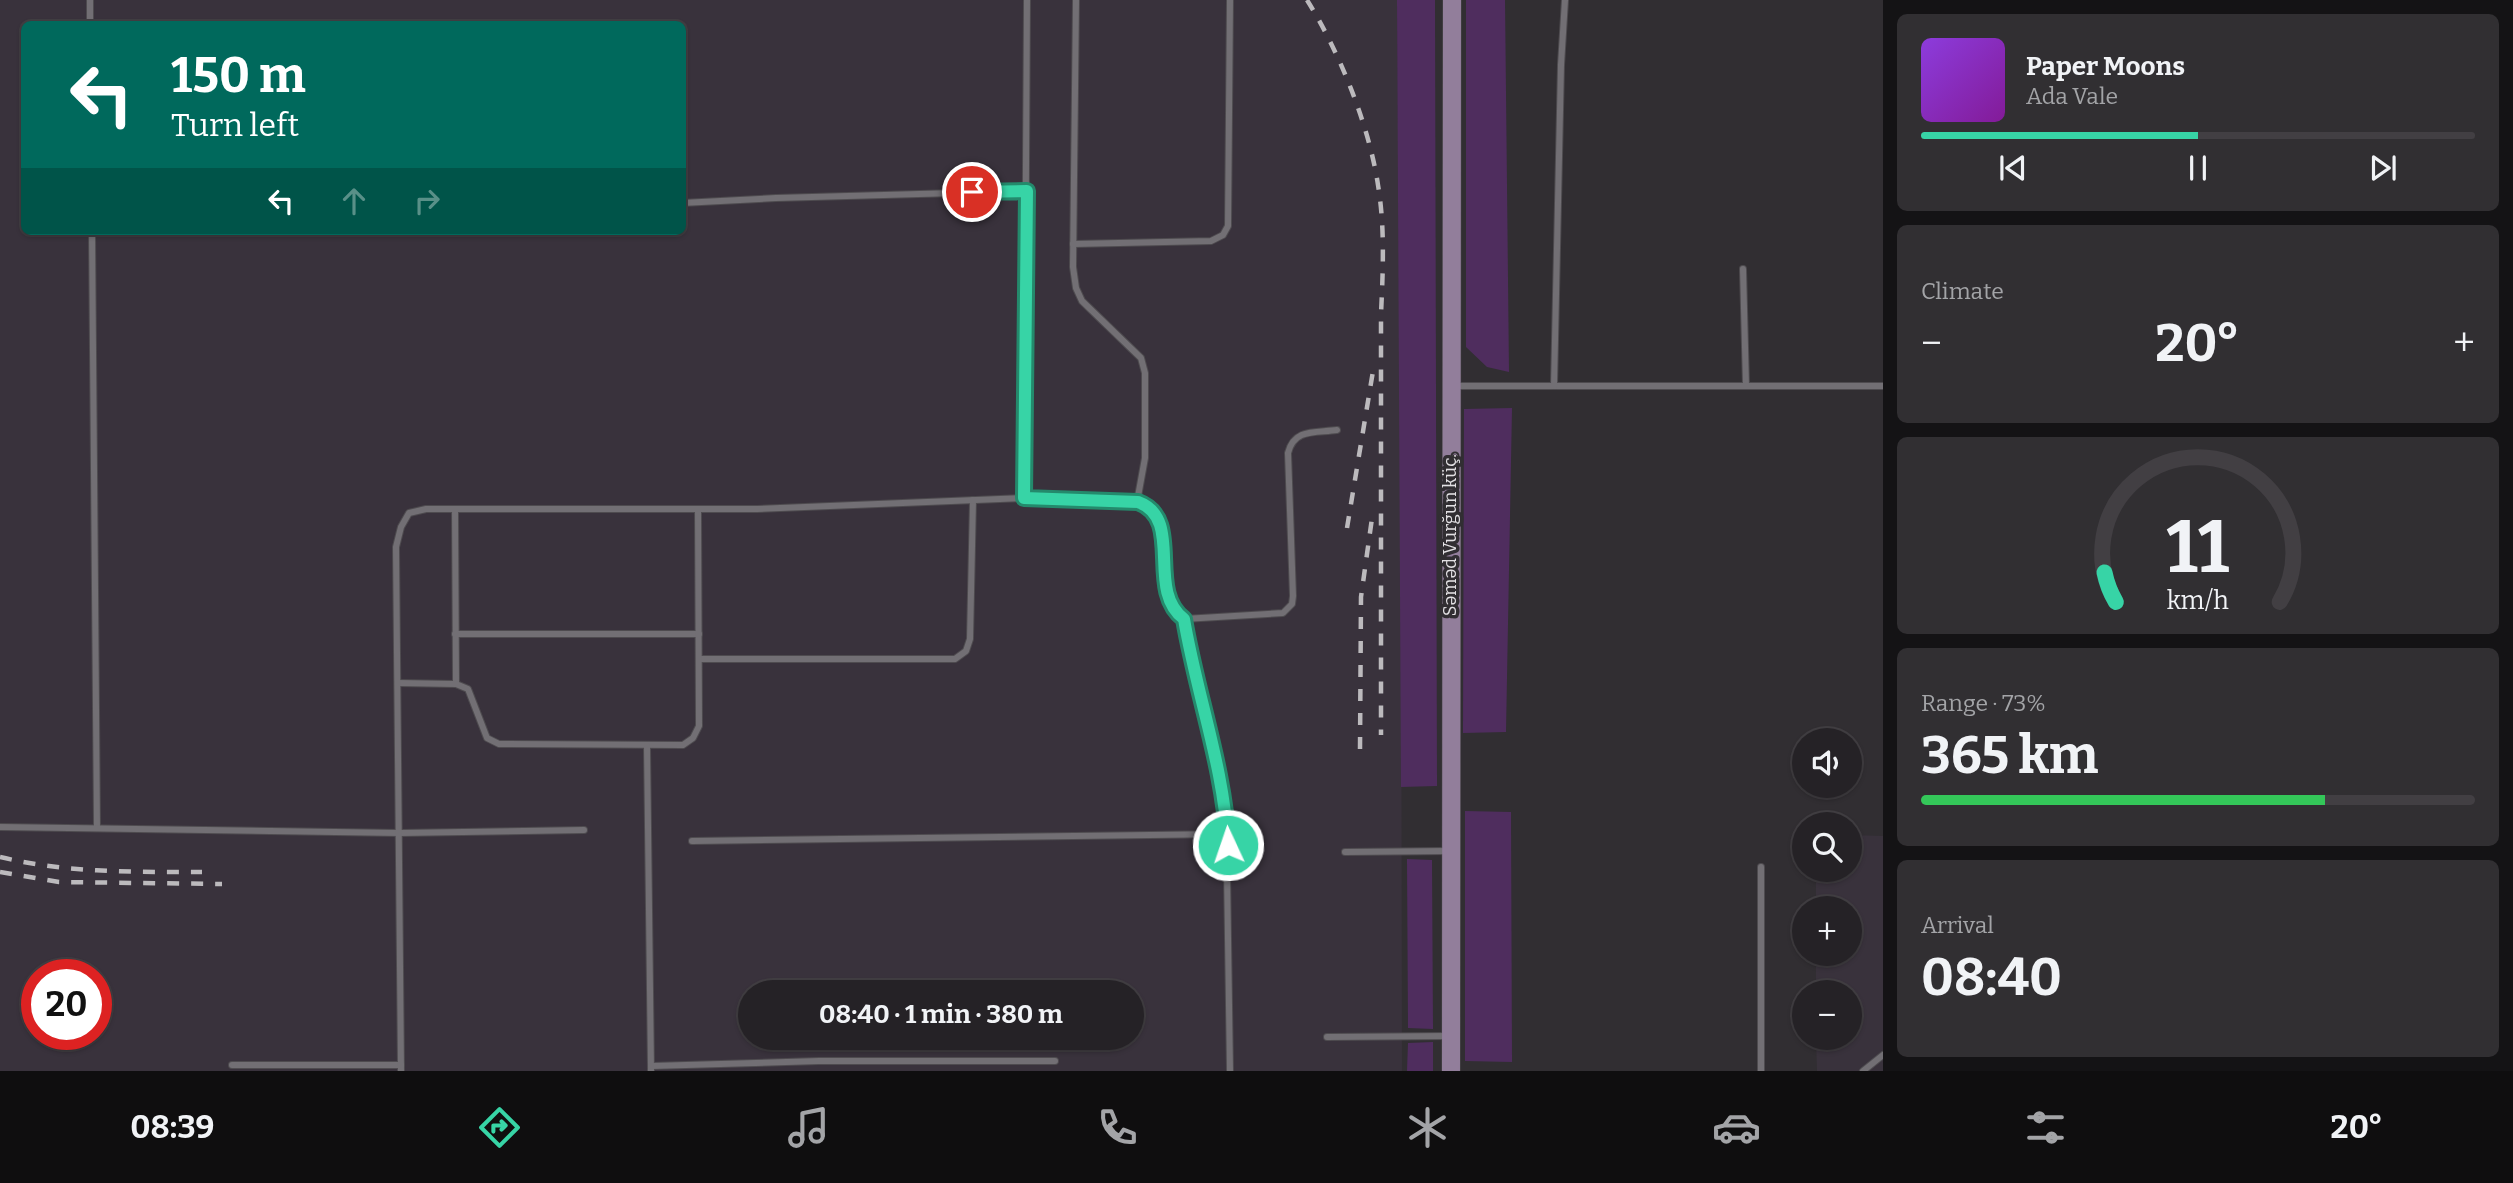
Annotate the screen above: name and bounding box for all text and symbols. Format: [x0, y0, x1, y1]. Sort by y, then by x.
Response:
text: 150 m [171, 46, 306, 105]
icon: left [56, 49, 147, 140]
text: Paper Moons [2026, 51, 2185, 82]
text: Ada Vale [2026, 82, 2118, 110]
text: Turn left [171, 106, 299, 144]
icon: previous [1994, 149, 2032, 187]
icon: pause [2179, 149, 2217, 187]
icon: next [2364, 149, 2402, 187]
pin [942, 162, 1002, 222]
icon: arrive [953, 173, 991, 211]
icon: left [262, 182, 300, 220]
icon: ahead [335, 182, 373, 220]
icon: right [408, 182, 446, 220]
text: Climate [1921, 277, 2004, 305]
text: 20° [2155, 312, 2240, 375]
text: − [1921, 320, 1942, 366]
text: + [2453, 320, 2475, 366]
street label: Səməd Vurğun küç. [1439, 454, 1461, 616]
text: 11 [2167, 504, 2230, 591]
text: km/h [2167, 585, 2229, 615]
text: Range · 73% [1921, 689, 2046, 717]
text: 365 km [1921, 724, 2098, 787]
map controls [1792, 728, 1862, 1050]
button: sound [1792, 728, 1862, 798]
position arrow [1191, 808, 1265, 882]
button: search [1792, 812, 1862, 882]
button: + [1792, 896, 1862, 966]
text: Arrival [1921, 911, 1994, 939]
text: 08:40 [1921, 946, 2062, 1009]
speed limit sign: 20 [21, 959, 112, 1050]
button: − [1792, 980, 1862, 1050]
text: 08:40 · 1 min · 380 m [819, 999, 1063, 1030]
icon: directions [475, 1103, 524, 1152]
icon: music [784, 1103, 833, 1152]
icon: phone [1093, 1103, 1142, 1152]
icon: climate [1403, 1103, 1452, 1152]
icon: car [1712, 1103, 1761, 1152]
icon: filters [2021, 1103, 2070, 1152]
text: 08:39 [130, 1108, 215, 1146]
text: 20° [2331, 1108, 2383, 1146]

